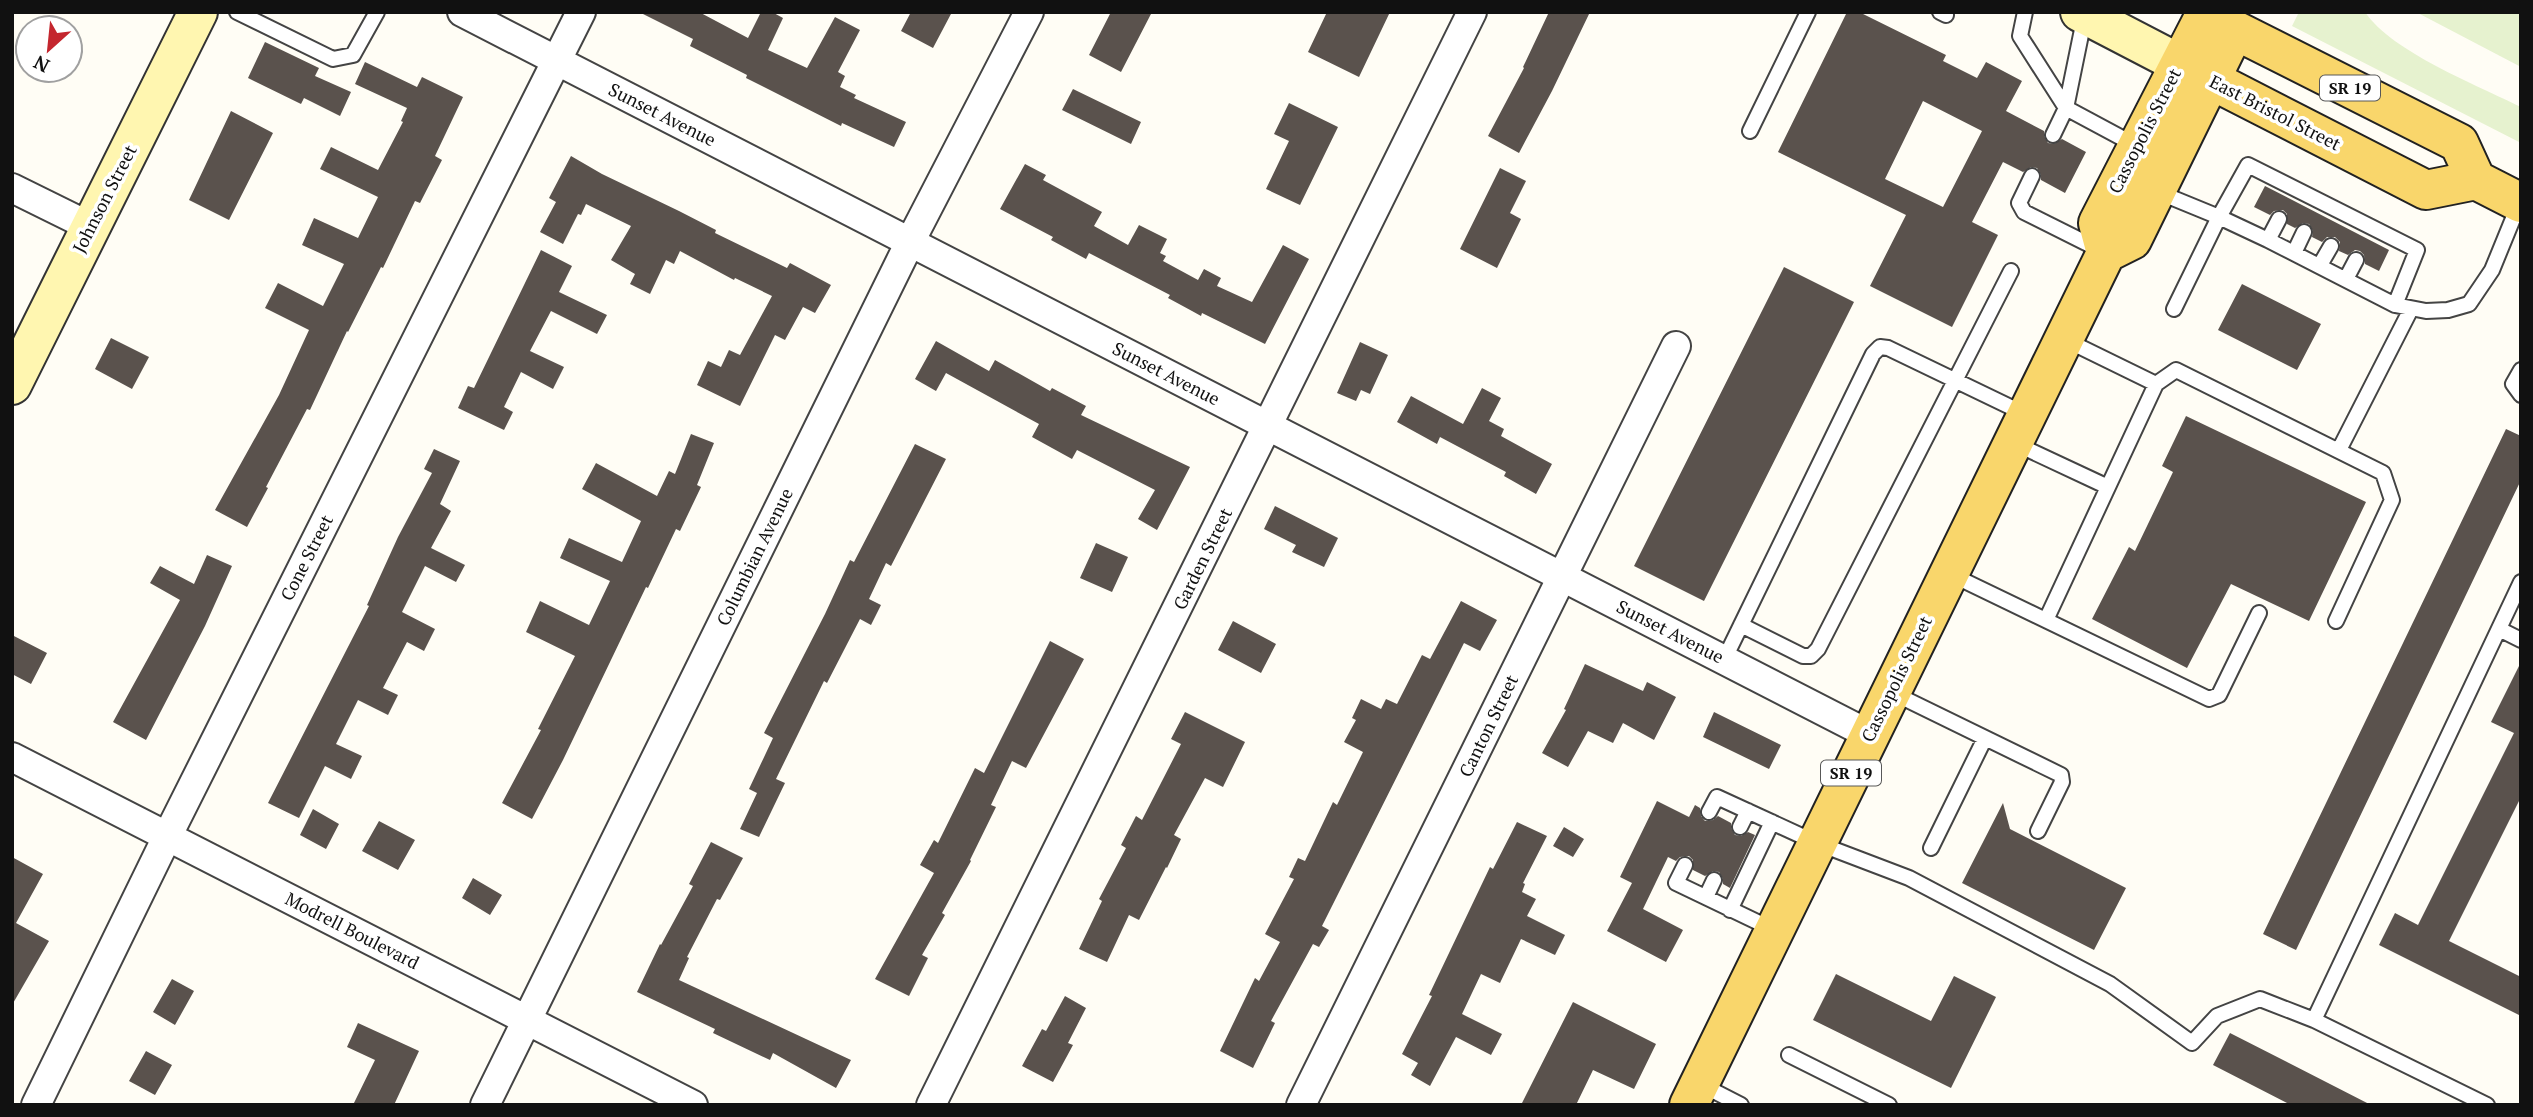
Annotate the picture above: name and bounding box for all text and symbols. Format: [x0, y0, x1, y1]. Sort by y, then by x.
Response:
north arrow [14, 14, 84, 84]
text: N [28, 50, 53, 79]
street label: Cassopolis Street [2102, 64, 2186, 197]
street label: East Bristol Street [2206, 69, 2345, 156]
road number: SR 19 [2320, 76, 2380, 100]
street label: Sunset Avenue [605, 77, 720, 151]
street label: Johnson Street [67, 140, 142, 257]
street label: Sunset Avenue [1109, 336, 1224, 410]
street label: Columbian Avenue [710, 484, 798, 629]
street label: Garden Street [1167, 503, 1237, 613]
street label: Cone Street [274, 510, 338, 605]
street label: Sunset Avenue [1613, 594, 1728, 668]
street label: Cassopolis Street [1855, 611, 1937, 746]
street label: Canton Street [1453, 670, 1523, 781]
road number: SR 19 [1821, 760, 1881, 786]
street label: Modrell Boulevard [281, 886, 424, 974]

